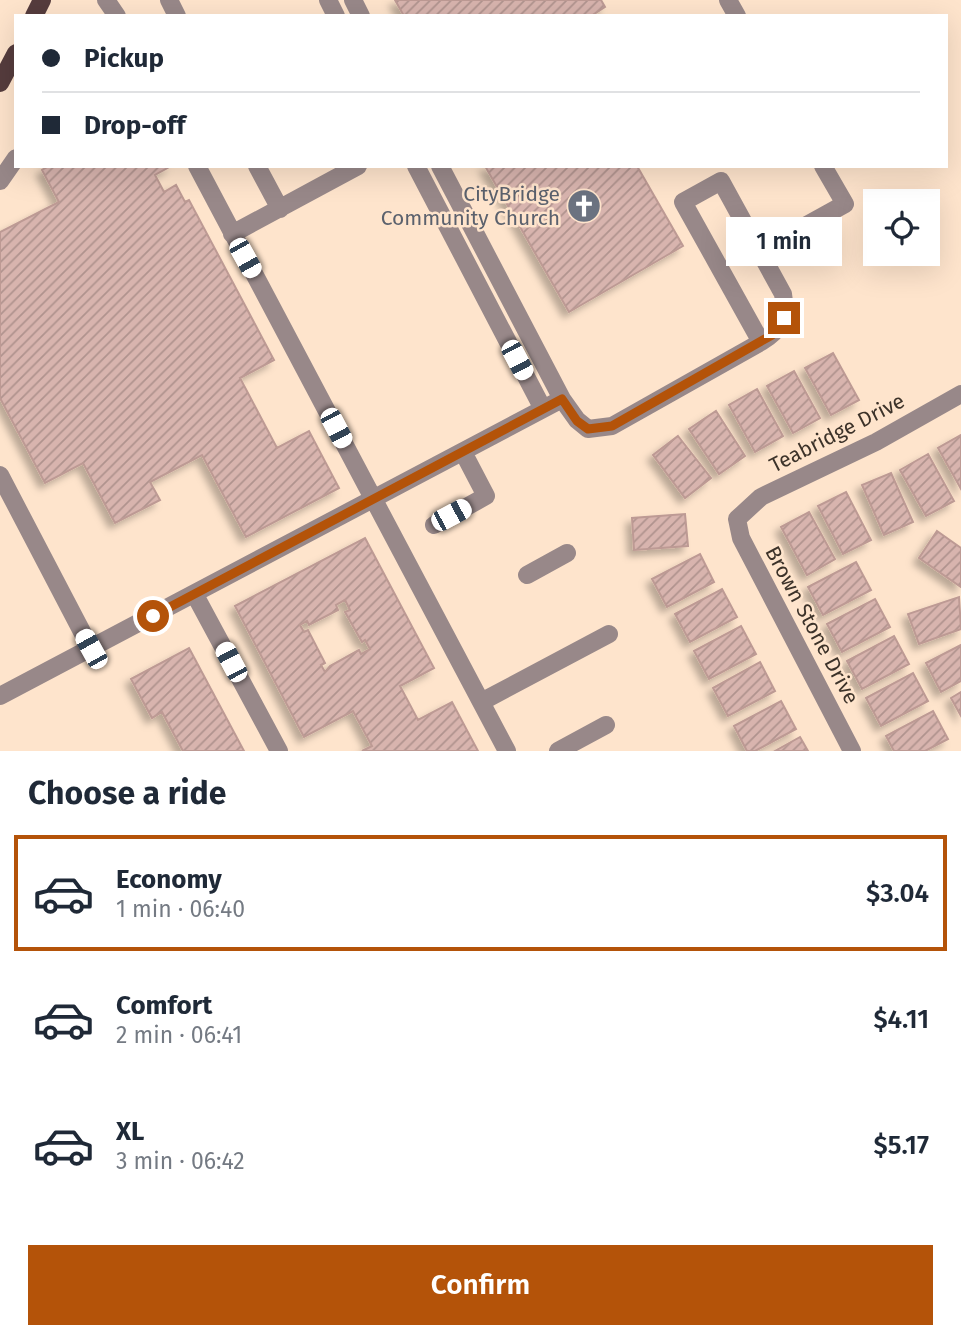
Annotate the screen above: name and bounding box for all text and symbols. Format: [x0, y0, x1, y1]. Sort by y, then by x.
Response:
text: Pickup [84, 43, 164, 74]
text: Drop-off [84, 110, 186, 141]
place label: CityBridge Community Church [381, 181, 560, 231]
church icon: CityBridge Community Church [565, 187, 603, 225]
map controls [863, 189, 940, 266]
button: locate [863, 189, 940, 266]
callout: 1 min [726, 216, 842, 266]
text: 1 min [756, 227, 812, 255]
car [226, 235, 265, 281]
route end [768, 302, 800, 334]
car [498, 337, 537, 383]
street label: Teabridge Drive [765, 388, 909, 478]
car [317, 405, 356, 451]
car [428, 496, 475, 534]
street label: Brown Stone Drive [759, 542, 865, 708]
route start [137, 600, 169, 632]
car [72, 626, 111, 672]
car [212, 639, 251, 685]
text: Choose a ride [28, 774, 226, 812]
icon: car [32, 862, 95, 925]
text: Economy [116, 864, 222, 895]
text: $3.04 [866, 878, 929, 909]
text: 1 min · 06:40 [116, 895, 245, 923]
icon: car [32, 988, 95, 1051]
text: Comfort [116, 990, 212, 1021]
text: $4.11 [873, 1004, 929, 1035]
text: 2 min · 06:41 [116, 1021, 242, 1049]
icon: car [32, 1114, 95, 1177]
text: XL [116, 1116, 144, 1147]
text: $5.17 [874, 1130, 929, 1161]
text: 3 min · 06:42 [116, 1147, 245, 1175]
button: Confirm [28, 1245, 933, 1325]

